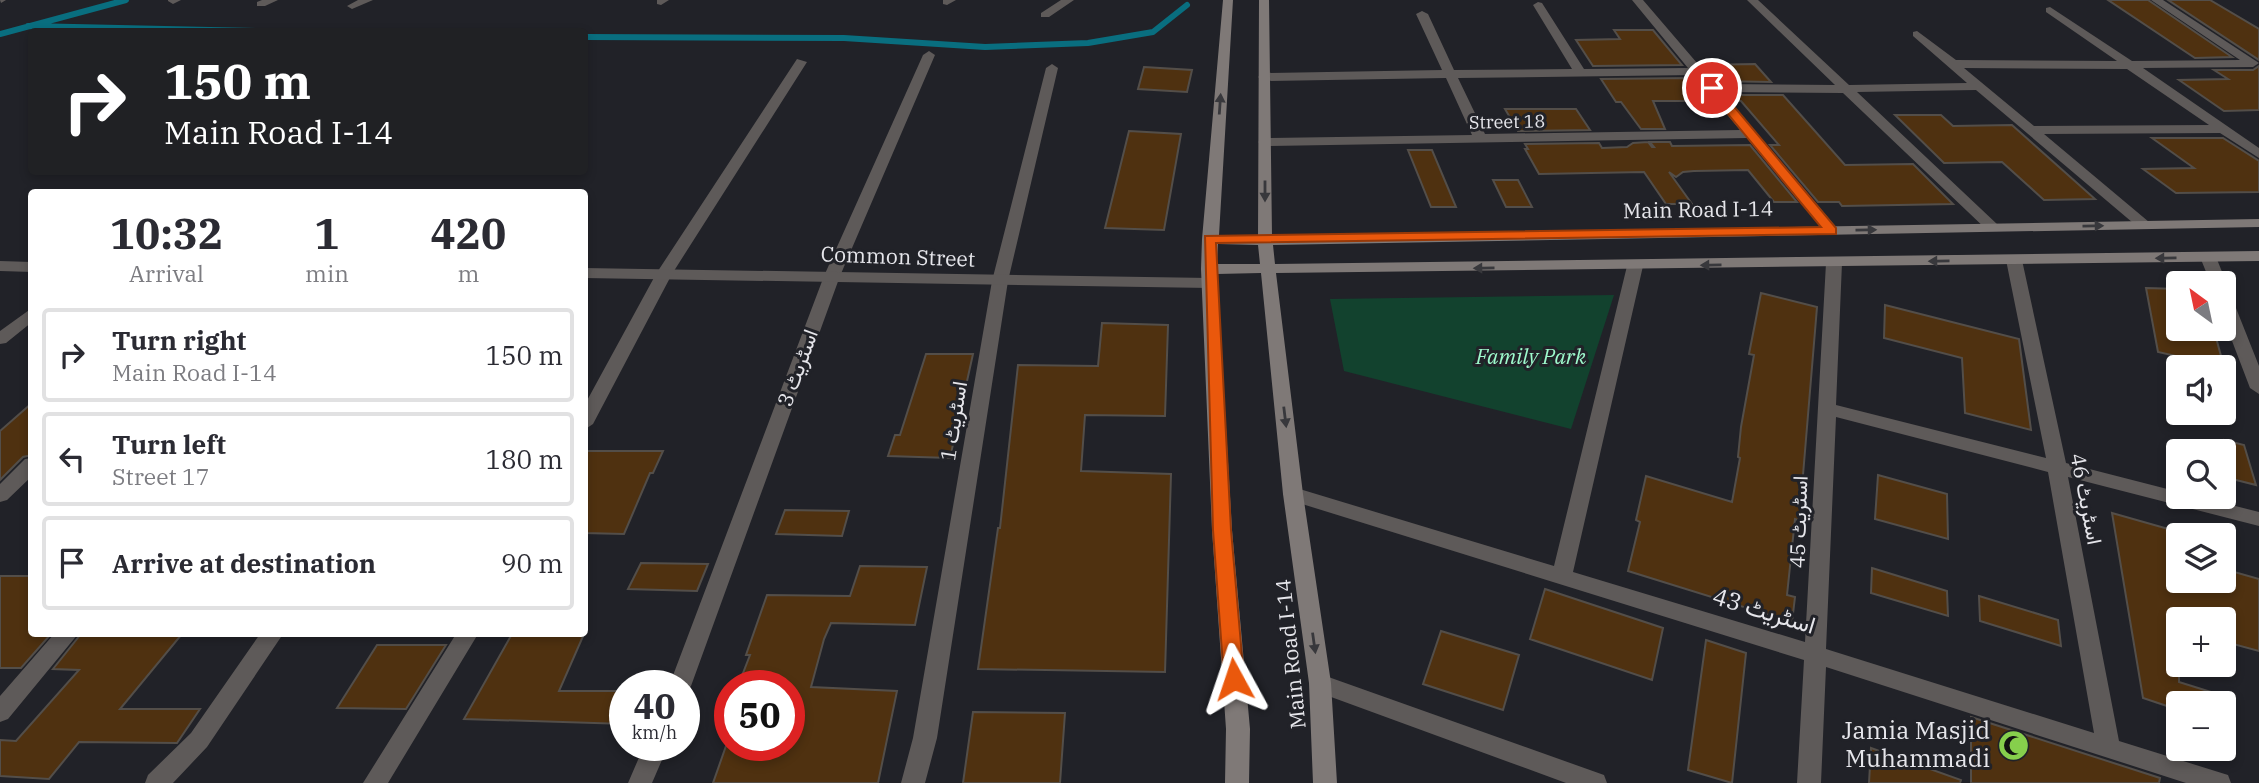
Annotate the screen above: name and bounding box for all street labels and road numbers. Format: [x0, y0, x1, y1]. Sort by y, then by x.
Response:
street label: Street 18 [1469, 109, 1545, 134]
street label: Main Road I-14 [1623, 194, 1773, 224]
street label: Common Street [820, 239, 976, 273]
street label: اسٹریٹ 3 [770, 325, 824, 410]
street label: اسٹریٹ 1 [933, 379, 973, 463]
street label: اسٹریٹ 46 [2064, 451, 2110, 547]
street label: اسٹریٹ 45 [1782, 475, 1814, 569]
street label: Main Road I-14 [1268, 578, 1312, 730]
street label: اسٹریٹ 43 [1709, 579, 1820, 641]

